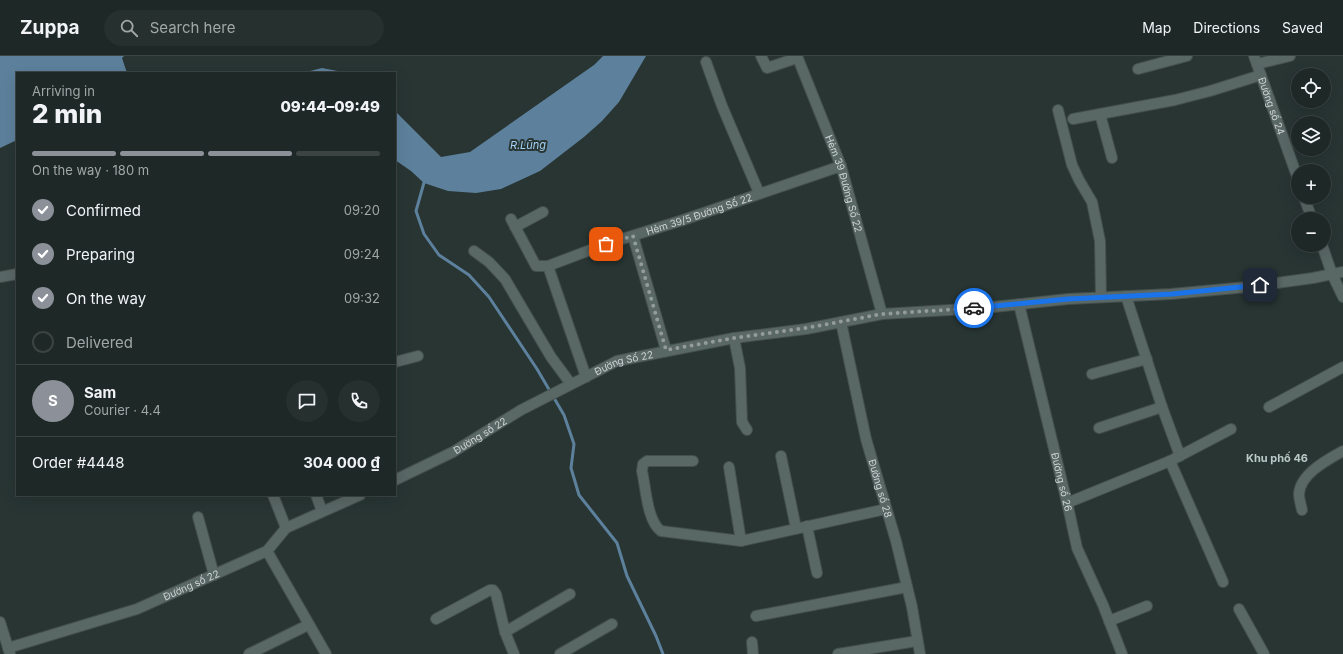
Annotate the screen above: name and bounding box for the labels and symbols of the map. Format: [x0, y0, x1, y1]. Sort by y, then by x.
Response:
street label: Đường số 24 [1256, 75, 1288, 136]
street label: Hẻm 39 Đường Số 22 [823, 133, 865, 233]
water label: R.Lũng [510, 138, 546, 152]
street label: Hẻm 39/5 Đường Số 22 [644, 191, 754, 237]
pin [589, 227, 623, 261]
pin [1243, 268, 1277, 302]
courier [954, 288, 994, 328]
street label: Đường Số 22 [592, 348, 654, 378]
street label: Đường số 22 [451, 414, 509, 456]
street label: Đường số 26 [1049, 451, 1075, 513]
district label: Khu phố 46 [1246, 451, 1308, 465]
street label: Đường số 28 [866, 458, 895, 519]
street label: Đường số 22 [161, 567, 221, 603]

